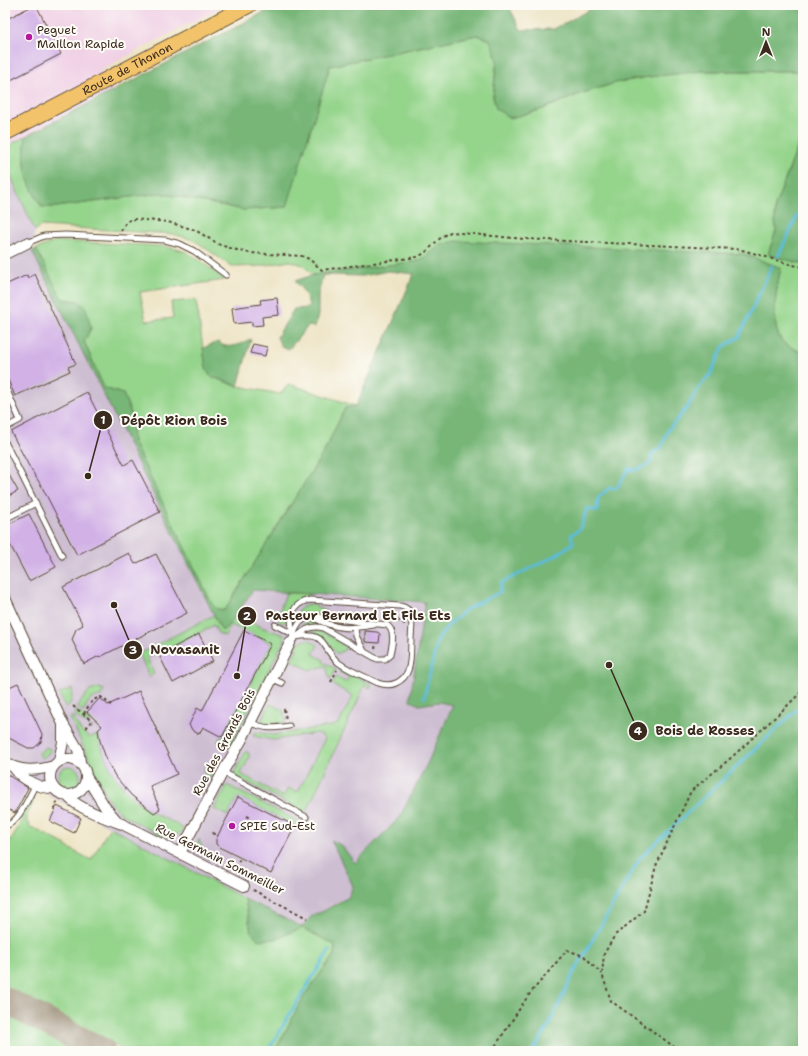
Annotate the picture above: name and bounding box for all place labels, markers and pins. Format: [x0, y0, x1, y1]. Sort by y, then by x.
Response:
place label: Peguet Maillon Rapide [37, 22, 125, 52]
marker: Peguet Maillon Rapide [24, 32, 34, 42]
callout: Dépôt Rion Bois [93, 408, 235, 433]
callout: Pasteur Bernard Et Fils Ets [237, 603, 458, 628]
callout: Novasanit [123, 637, 228, 662]
callout: Bois de Rosses [628, 718, 763, 743]
place label: SPIE Sud-Est [240, 818, 315, 834]
marker: SPIE Sud-Est [227, 821, 237, 831]

